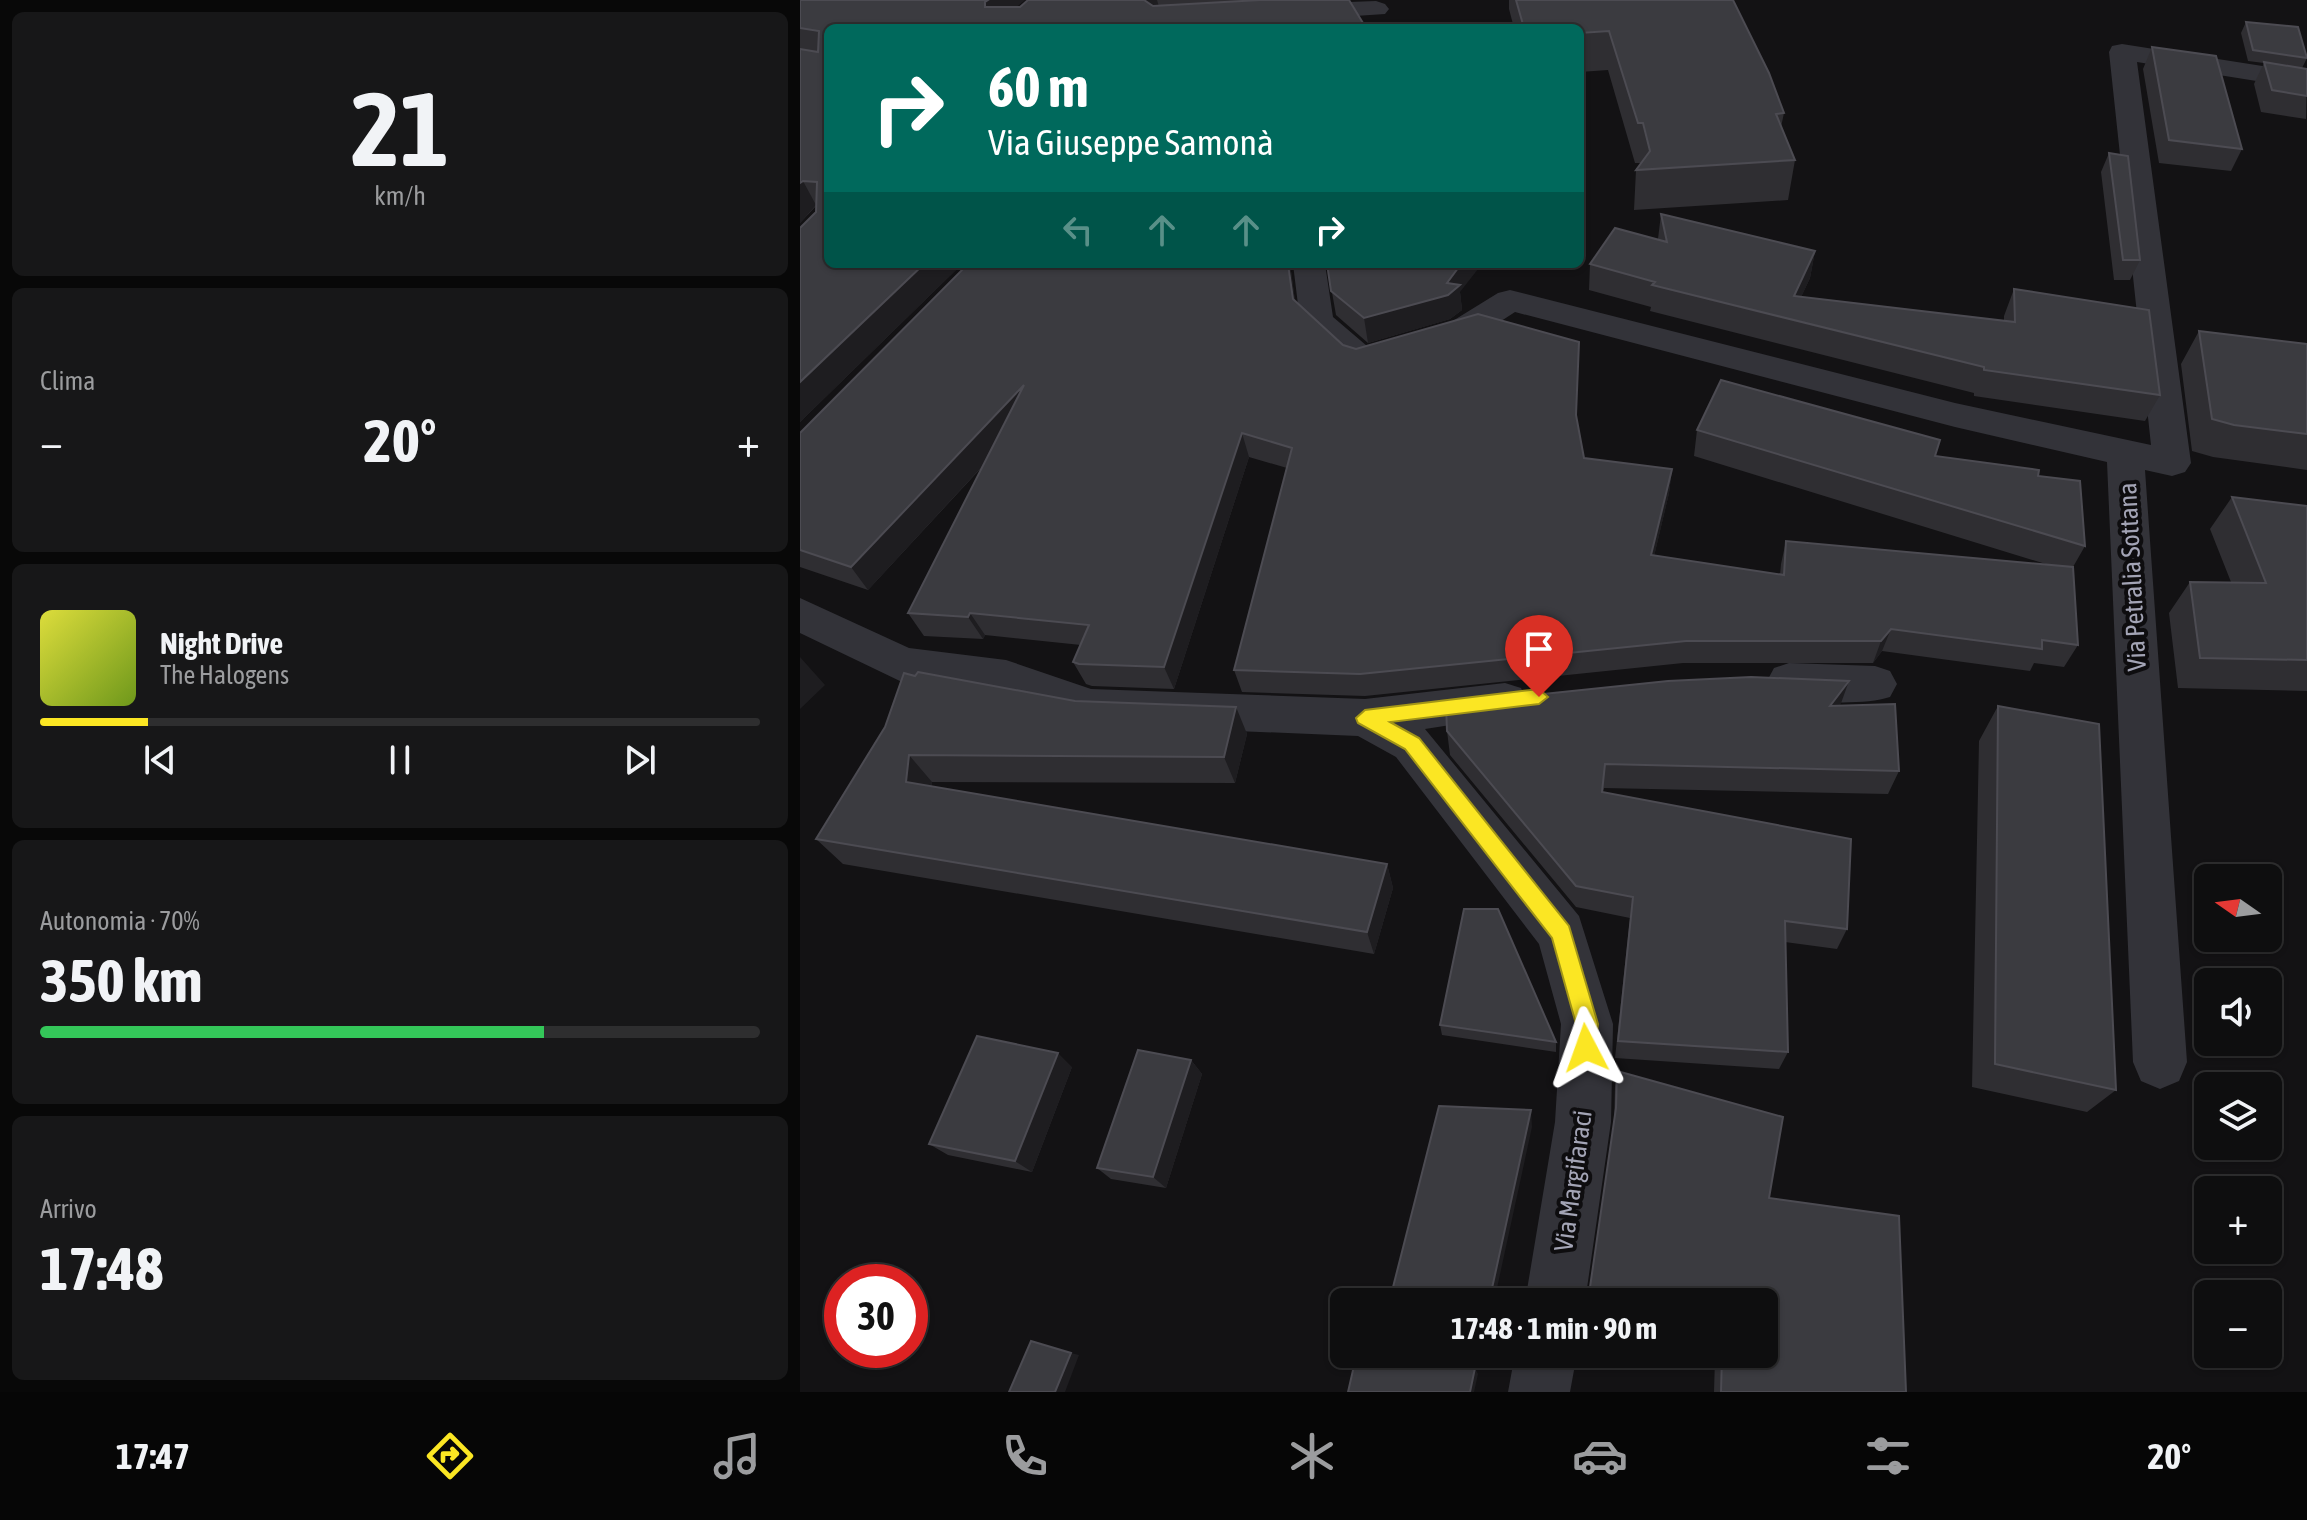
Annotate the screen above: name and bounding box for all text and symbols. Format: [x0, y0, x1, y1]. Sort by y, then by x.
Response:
text: 60 m [988, 55, 1089, 119]
icon: right [856, 56, 960, 160]
text: 21 [351, 69, 449, 188]
text: Via Giuseppe Samonà [988, 121, 1274, 163]
text: km/h [374, 181, 426, 211]
icon: left [1056, 208, 1100, 252]
icon: ahead [1140, 208, 1184, 252]
icon: ahead [1224, 208, 1268, 252]
icon: right [1308, 208, 1352, 252]
text: Clima [40, 366, 95, 396]
text: 20° [364, 406, 436, 475]
text: − [40, 416, 63, 466]
text: + [737, 416, 760, 466]
street label: Via Petralia Sottana [2112, 482, 2152, 672]
pin [1505, 615, 1573, 697]
text: Night Drive [160, 626, 283, 660]
icon: arrive [1517, 627, 1561, 671]
text: The Halogens [160, 660, 289, 690]
icon: previous [138, 738, 182, 782]
icon: pause [378, 738, 422, 782]
icon: next [618, 738, 662, 782]
north arrow [2194, 864, 2282, 952]
map controls [2194, 864, 2282, 1368]
text: Autonomia · 70% [40, 906, 200, 936]
text: 350 km [40, 946, 202, 1015]
button: sound [2194, 968, 2282, 1056]
position arrow [1544, 1006, 1628, 1090]
button: layers [2194, 1072, 2282, 1160]
street label: Via Margifaraci [1548, 1109, 1598, 1253]
button: + [2194, 1176, 2282, 1264]
text: Arrivo [40, 1194, 97, 1224]
text: 17:48 [40, 1234, 163, 1303]
speed limit sign: 30 [824, 1264, 928, 1368]
button: − [2194, 1280, 2282, 1368]
text: 17:48 · 1 min · 90 m [1451, 1311, 1657, 1345]
icon: directions [422, 1428, 478, 1484]
icon: music [709, 1428, 765, 1484]
icon: phone [997, 1428, 1053, 1484]
icon: climate [1284, 1428, 1340, 1484]
icon: car [1572, 1428, 1628, 1484]
icon: filters [1860, 1428, 1916, 1484]
text: 17:47 [116, 1435, 190, 1477]
text: 20° [2147, 1435, 2191, 1477]

